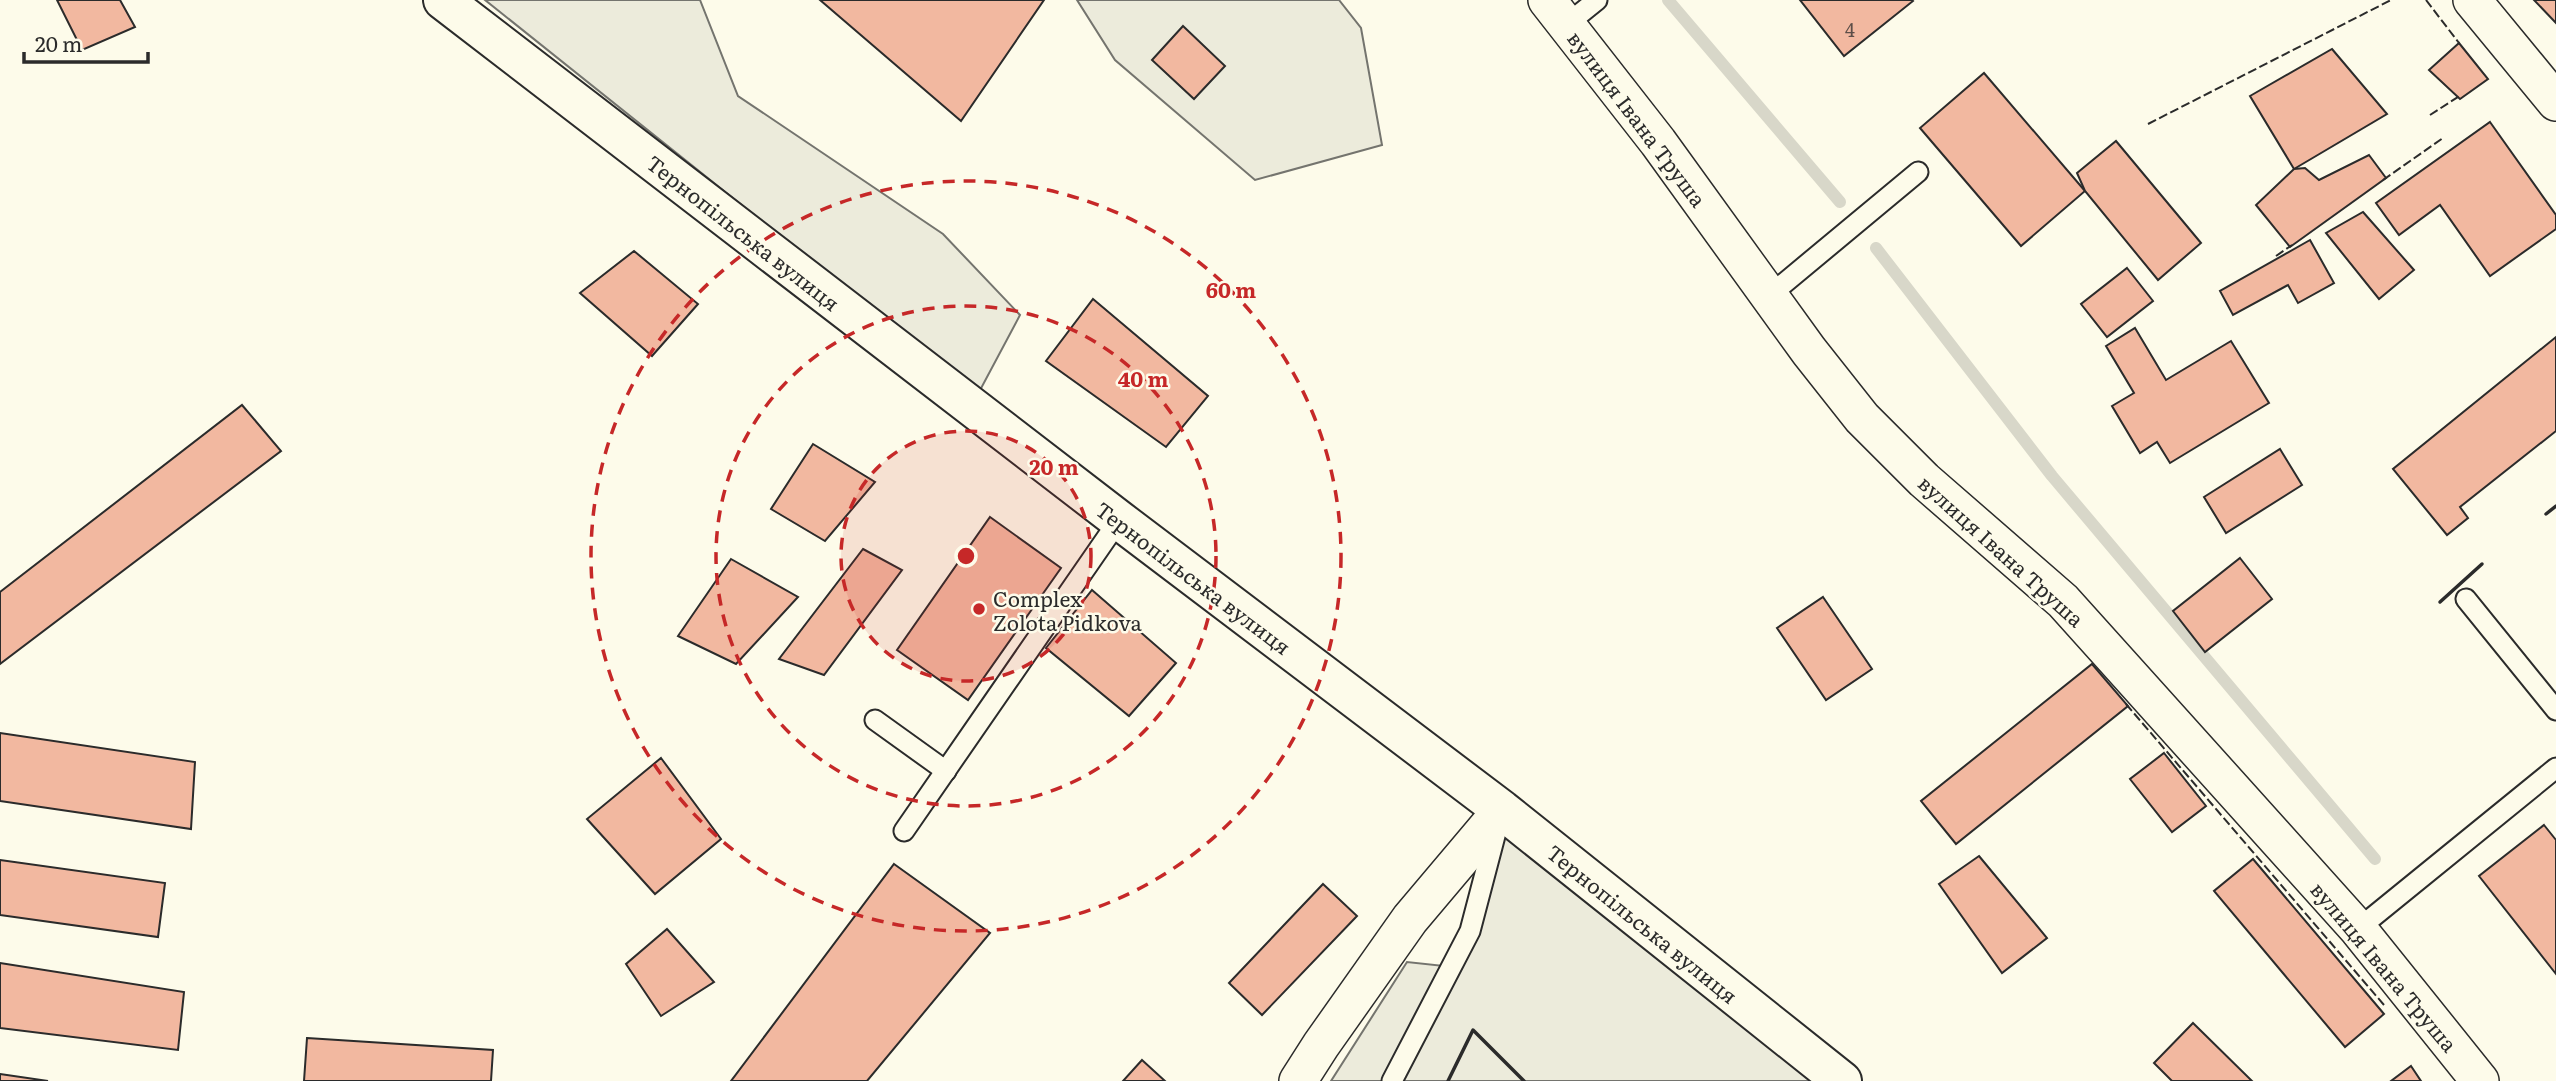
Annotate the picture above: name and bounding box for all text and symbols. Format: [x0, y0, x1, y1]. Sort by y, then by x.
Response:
house number: 4 [1845, 16, 1855, 43]
scale bar [24, 21, 149, 65]
street label: вулиця Івана Труша [1561, 23, 1715, 213]
text: 20 m [35, 27, 82, 58]
street label: Тернопільська вулиця [641, 147, 847, 317]
text: 60 m [1206, 273, 1256, 304]
text: 40 m [1118, 362, 1168, 393]
text: 20 m [1029, 450, 1079, 481]
street label: вулиця Івана Труша [1912, 467, 2092, 633]
street label: Тернопільська вулиця [1090, 493, 1298, 661]
centre of rings [954, 544, 978, 568]
place label: Complex Zolota Pidkova [993, 582, 1143, 637]
marker: Complex Zolota Pidkova [971, 601, 987, 617]
street label: Тернопільська вулиця [1541, 836, 1745, 1010]
street label: вулиця Івана Труша [2304, 874, 2466, 1058]

